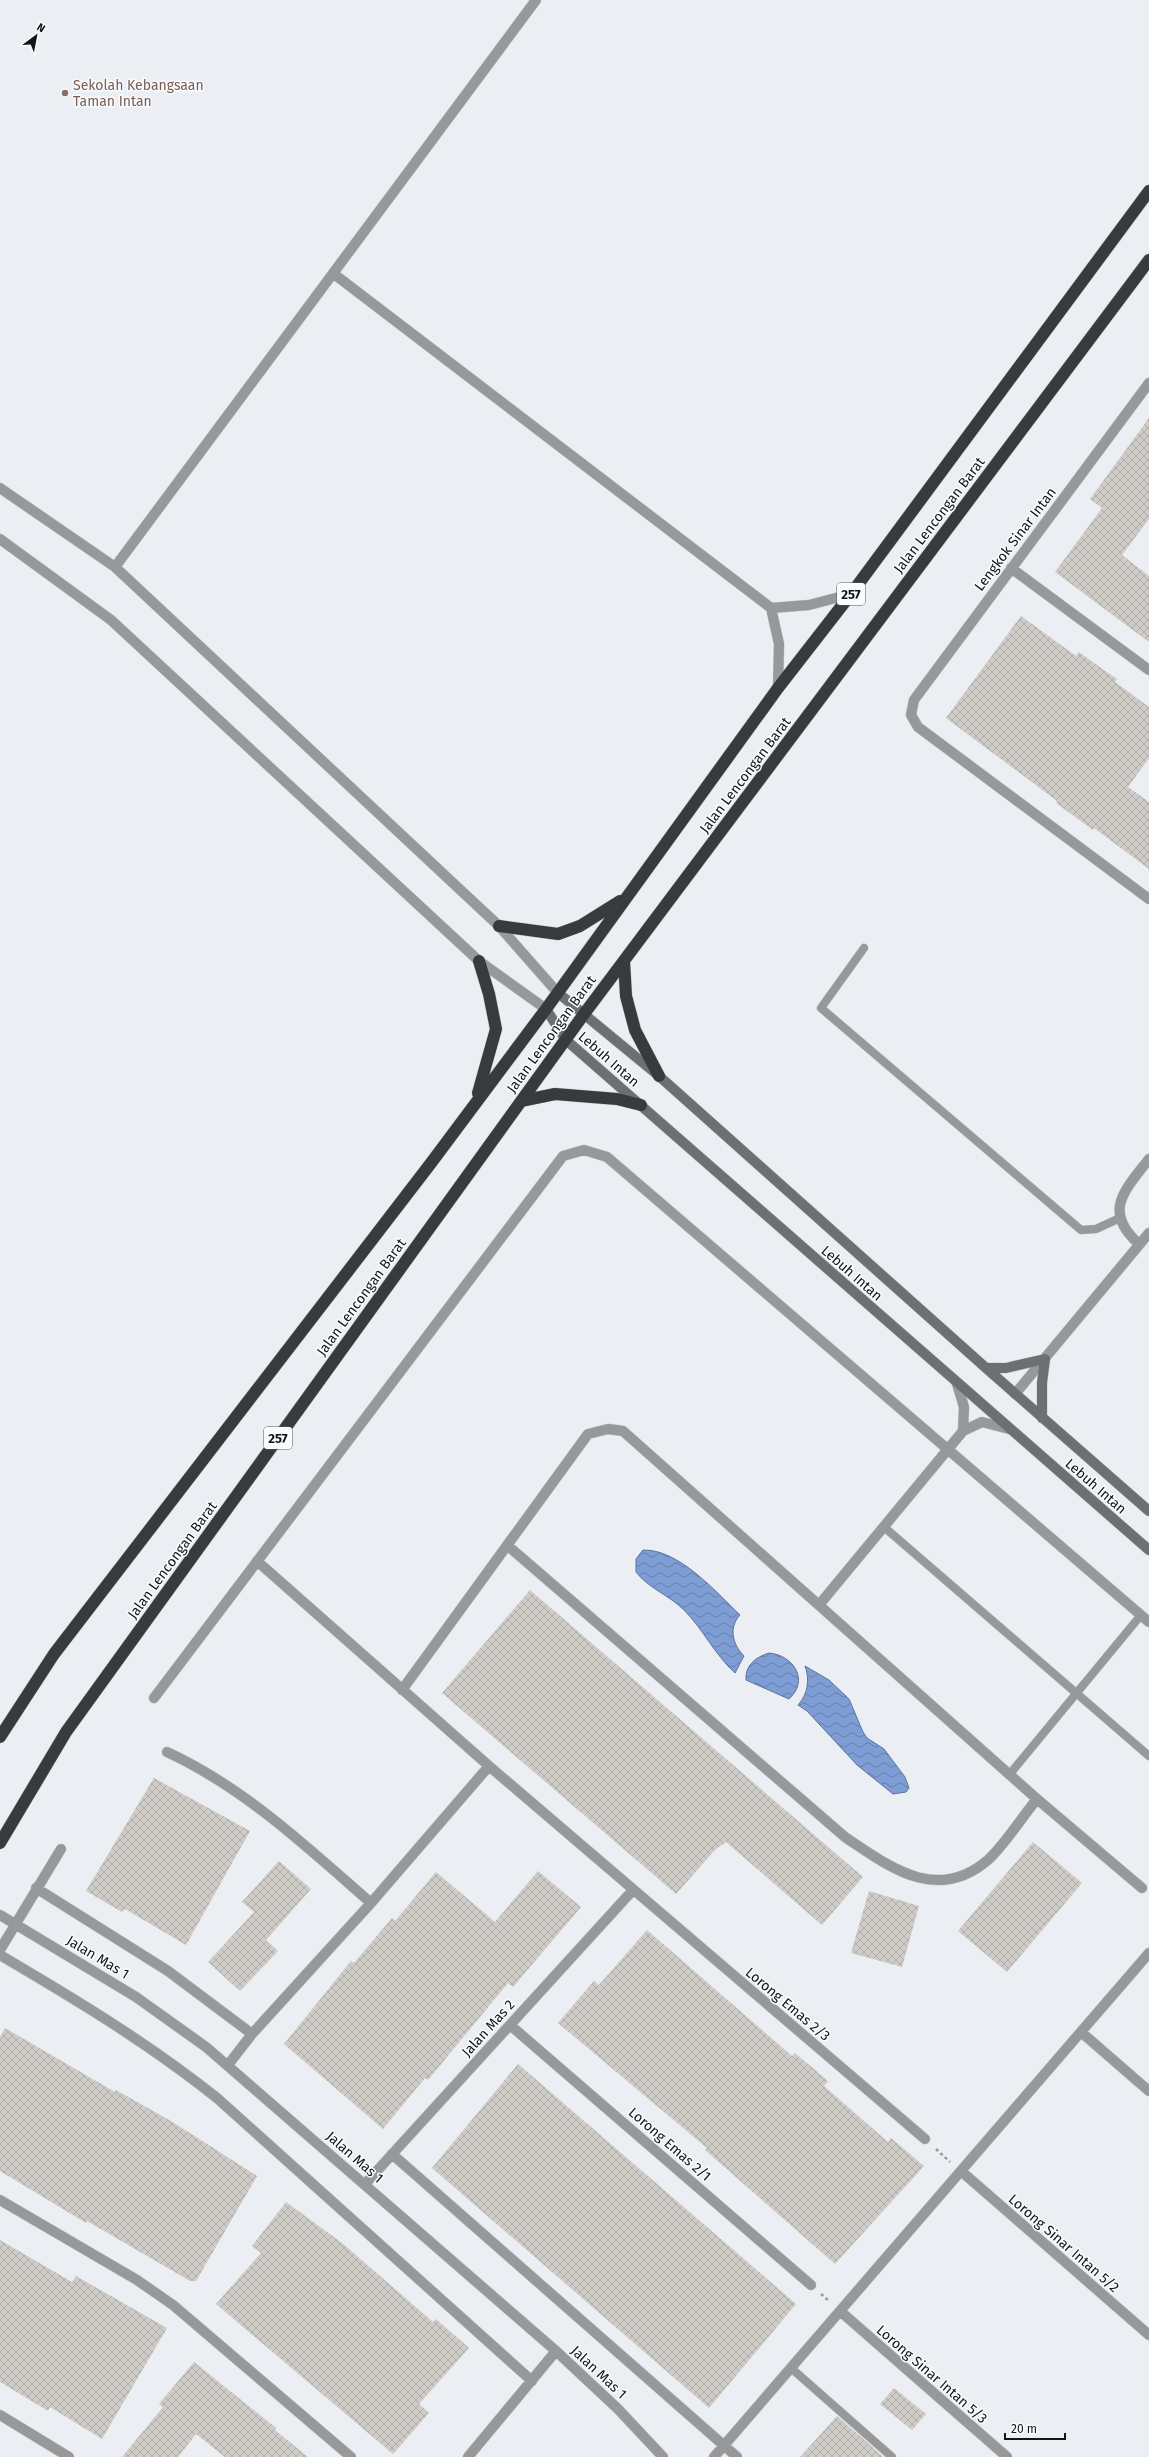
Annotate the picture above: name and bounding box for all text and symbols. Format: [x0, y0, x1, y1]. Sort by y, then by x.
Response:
north arrow [16, 16, 56, 56]
text: N [34, 20, 48, 35]
place label: Sekolah Kebangsaan Taman Intan [73, 77, 204, 110]
marker: Sekolah Kebangsaan Taman Intan [60, 88, 70, 98]
street label: Jalan Lencongan Barat [890, 453, 989, 577]
street label: Lengkok Sinar Intan [971, 484, 1060, 595]
road number: 257 [837, 583, 865, 605]
street label: Jalan Lencongan Barat [696, 713, 795, 837]
street label: Jalan Lencongan Barat [503, 972, 600, 1096]
street label: Lebuh Intan [575, 1028, 643, 1091]
street label: Jalan Lencongan Barat [313, 1235, 410, 1359]
street label: Lebuh Intan [818, 1242, 886, 1305]
road number: 257 [264, 1427, 292, 1449]
street label: Lebuh Intan [1062, 1455, 1130, 1518]
street label: Jalan Lencongan Barat [124, 1498, 221, 1622]
street label: Jalan Mas 1 [63, 1932, 132, 1983]
street label: Lorong Emas 2/3 [742, 1964, 833, 2045]
street label: Jalan Mas 2 [458, 1996, 518, 2060]
street label: Lorong Emas 2/1 [625, 2104, 714, 2185]
street label: Jalan Mas 1 [323, 2128, 387, 2187]
street label: Lorong Sinar Intan 5/2 [1005, 2191, 1122, 2296]
street label: Lorong Sinar Intan 5/3 [873, 2322, 990, 2427]
street label: Jalan Mas 1 [567, 2342, 630, 2402]
scale bar [1005, 2415, 1065, 2441]
text: 20 m [1011, 2422, 1037, 2436]

